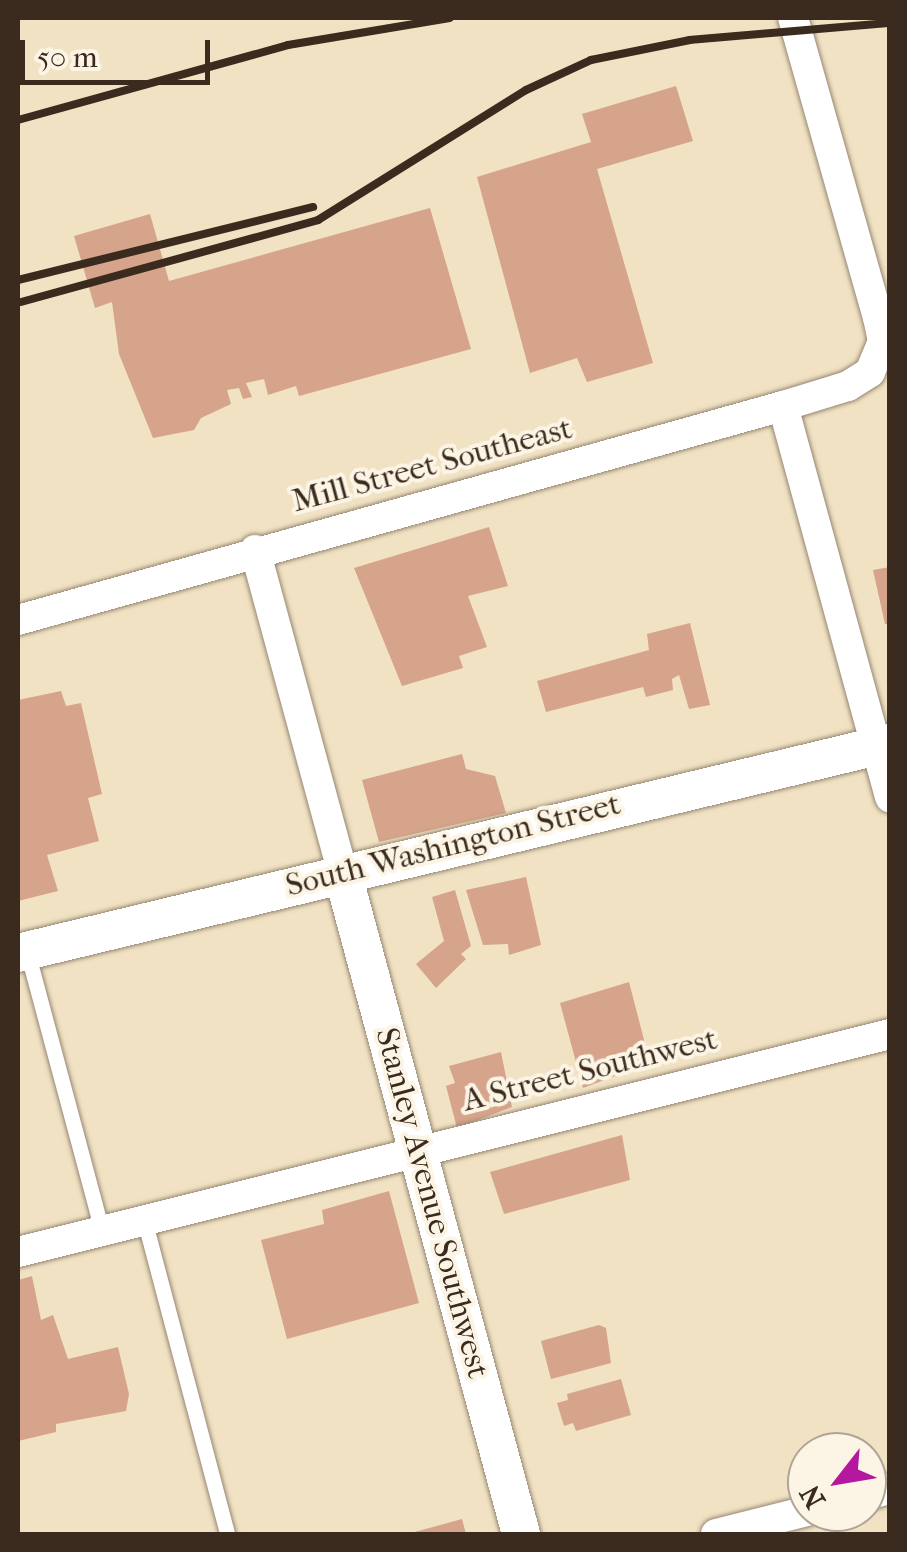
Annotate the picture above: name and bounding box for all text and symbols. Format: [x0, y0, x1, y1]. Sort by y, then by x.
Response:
scale bar [25, 20, 215, 82]
text: 50 m [37, 40, 98, 75]
street label: Mill Street Southeast [288, 409, 576, 521]
street label: South Washington Street [282, 785, 624, 905]
street label: A Street Southwest [459, 1020, 721, 1120]
street label: Stanley Avenue Southwest [367, 1024, 497, 1382]
north arrow [787, 1432, 887, 1532]
text: N [793, 1479, 832, 1514]

